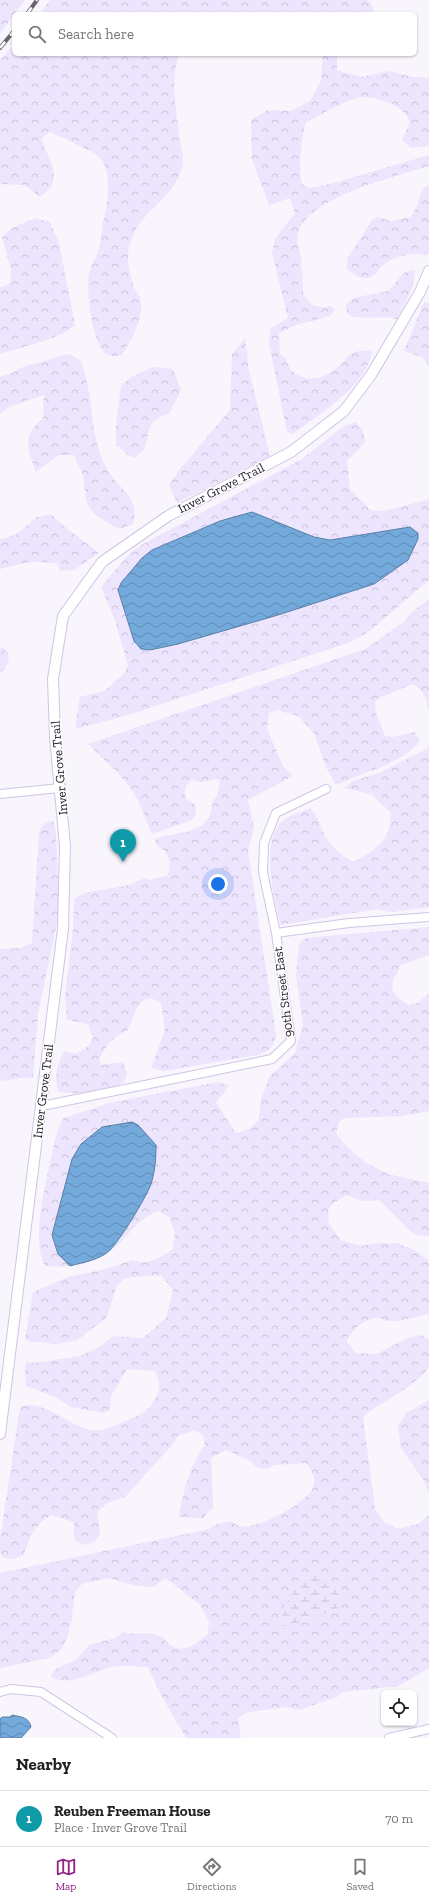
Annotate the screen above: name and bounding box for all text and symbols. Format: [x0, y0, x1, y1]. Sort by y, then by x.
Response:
search box [12, 12, 417, 56]
icon: search [26, 23, 48, 45]
text: Search here [58, 25, 134, 43]
street label: Inver Grove Trail [175, 460, 267, 516]
street label: Inver Grove Trail [47, 720, 71, 816]
pin: 1 [110, 829, 136, 862]
your location [208, 874, 228, 894]
street label: 90th Street East [270, 946, 296, 1038]
street label: Inver Grove Trail [30, 1042, 56, 1139]
map controls [381, 1690, 417, 1726]
button: locate [381, 1690, 417, 1726]
text: Nearby [16, 1754, 71, 1774]
text: Reuben Freeman House [54, 1802, 211, 1820]
text: 1 [26, 1811, 32, 1826]
text: 70 m [385, 1811, 413, 1826]
text: Place · Inver Grove Trail [54, 1820, 187, 1835]
tab: Map [55, 1856, 77, 1893]
tab: Directions [187, 1856, 237, 1893]
tab: Saved [346, 1856, 374, 1893]

